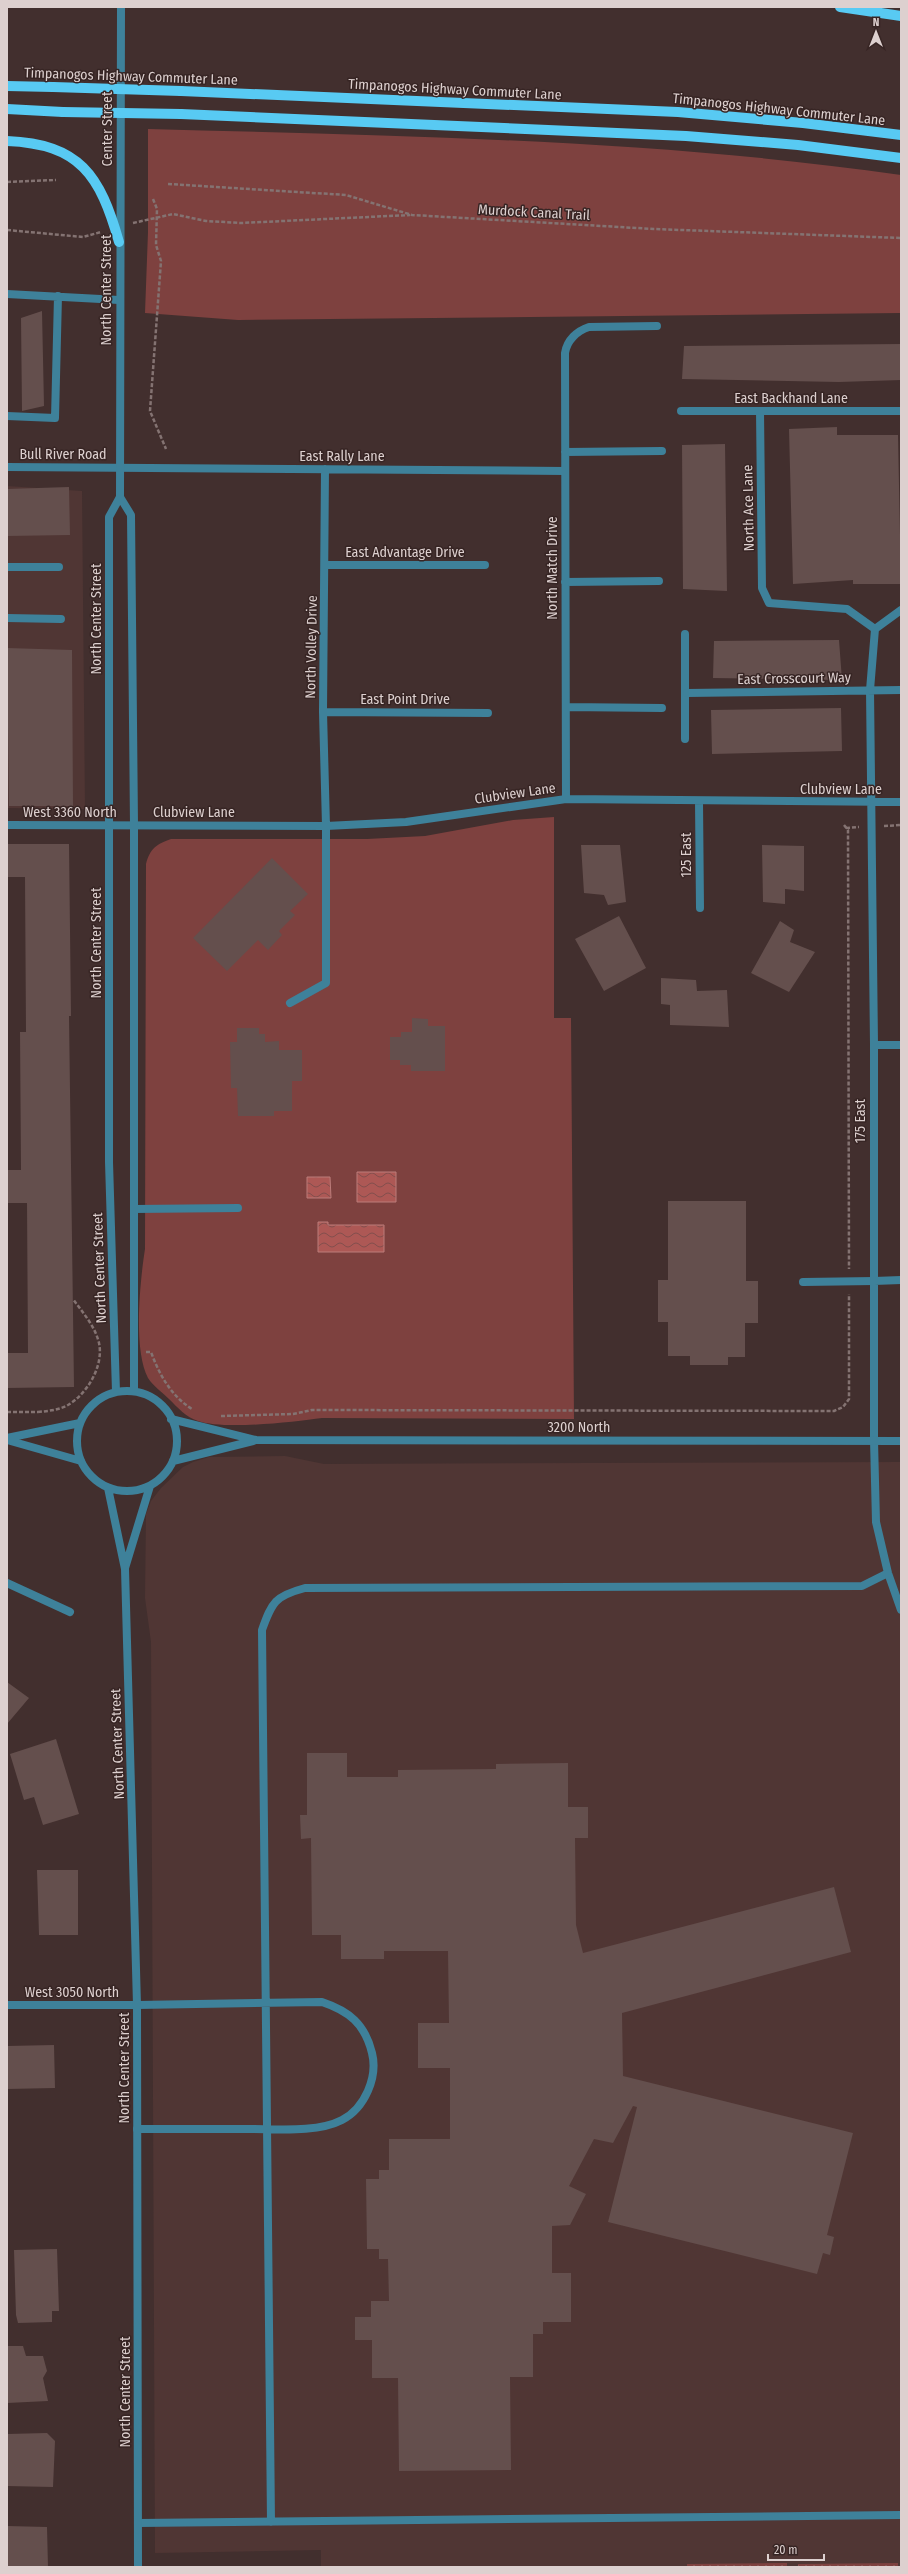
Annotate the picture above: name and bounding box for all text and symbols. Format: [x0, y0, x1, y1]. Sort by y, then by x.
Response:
north arrow [856, 12, 896, 52]
text: N [873, 16, 879, 29]
street label: Timpanogos Highway Commuter Lane [24, 64, 238, 89]
street label: Timpanogos Highway Commuter Lane [348, 75, 562, 104]
street label: Timpanogos Highway Commuter Lane [672, 90, 886, 129]
street label: Center Street [99, 91, 116, 167]
street label: Murdock Canal Trail [478, 201, 591, 224]
street label: North Center Street [98, 234, 115, 346]
street label: East Backhand Lane [734, 390, 848, 407]
street label: Bull River Road [19, 446, 107, 463]
street label: East Rally Lane [299, 448, 385, 465]
street label: North Ace Lane [739, 464, 758, 551]
street label: North Match Drive [544, 516, 561, 620]
street label: East Advantage Drive [345, 544, 465, 561]
street label: North Center Street [88, 563, 105, 675]
street label: North Volley Drive [302, 595, 321, 699]
street label: East Crosscourt Way [737, 669, 852, 688]
street label: East Point Drive [360, 691, 450, 708]
street label: Clubview Lane [473, 779, 557, 808]
street label: Clubview Lane [800, 781, 882, 798]
street label: West 3360 North [23, 804, 117, 821]
street label: Clubview Lane [153, 804, 235, 821]
street label: 125 East [678, 832, 695, 878]
street label: North Center Street [88, 887, 105, 999]
street label: 175 East [852, 1098, 869, 1143]
street label: North Center Street [89, 1212, 110, 1324]
street label: 3200 North [548, 1419, 610, 1436]
street label: North Center Street [107, 1688, 128, 1800]
street label: West 3050 North [25, 1984, 119, 2001]
street label: North Center Street [116, 2012, 133, 2124]
street label: North Center Street [117, 2336, 134, 2448]
scale bar [768, 2536, 824, 2562]
text: 20 m [774, 2543, 798, 2557]

